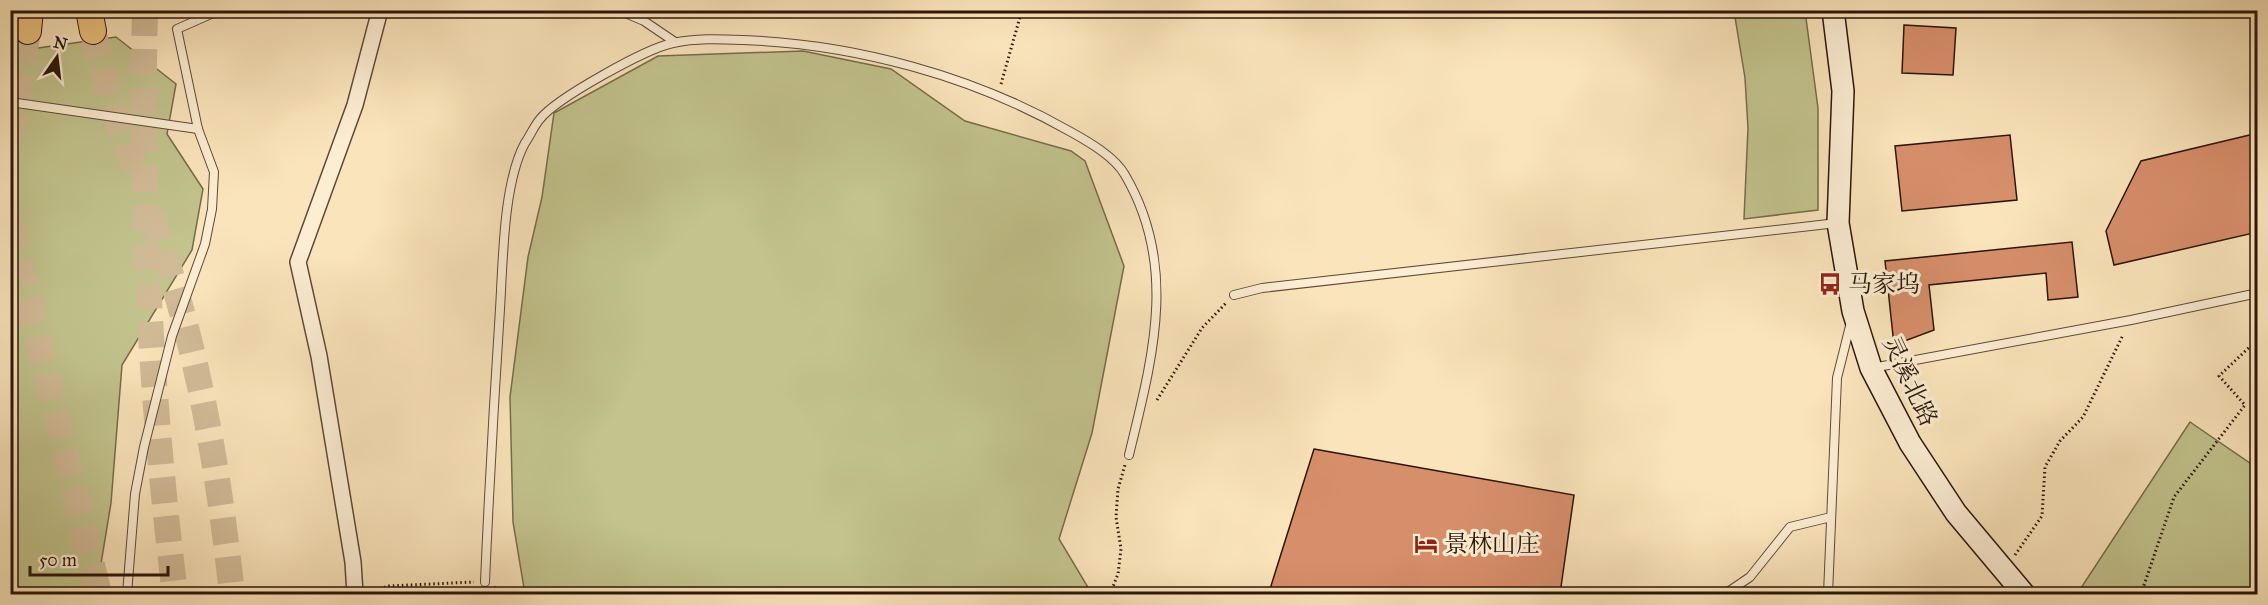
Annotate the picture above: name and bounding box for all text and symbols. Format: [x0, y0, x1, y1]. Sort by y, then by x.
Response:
north arrow [27, 27, 87, 87]
text: N [52, 32, 70, 54]
place label: 马家坞 [1848, 269, 1920, 299]
bus stop icon: 马家坞 [1817, 271, 1843, 297]
street label: 灵溪北路 [1876, 331, 1944, 431]
place label: 景林山庄 [1444, 529, 1540, 559]
hotel icon: 景林山庄 [1413, 531, 1439, 557]
scale bar [30, 539, 168, 577]
text: 50 m [39, 549, 77, 571]

